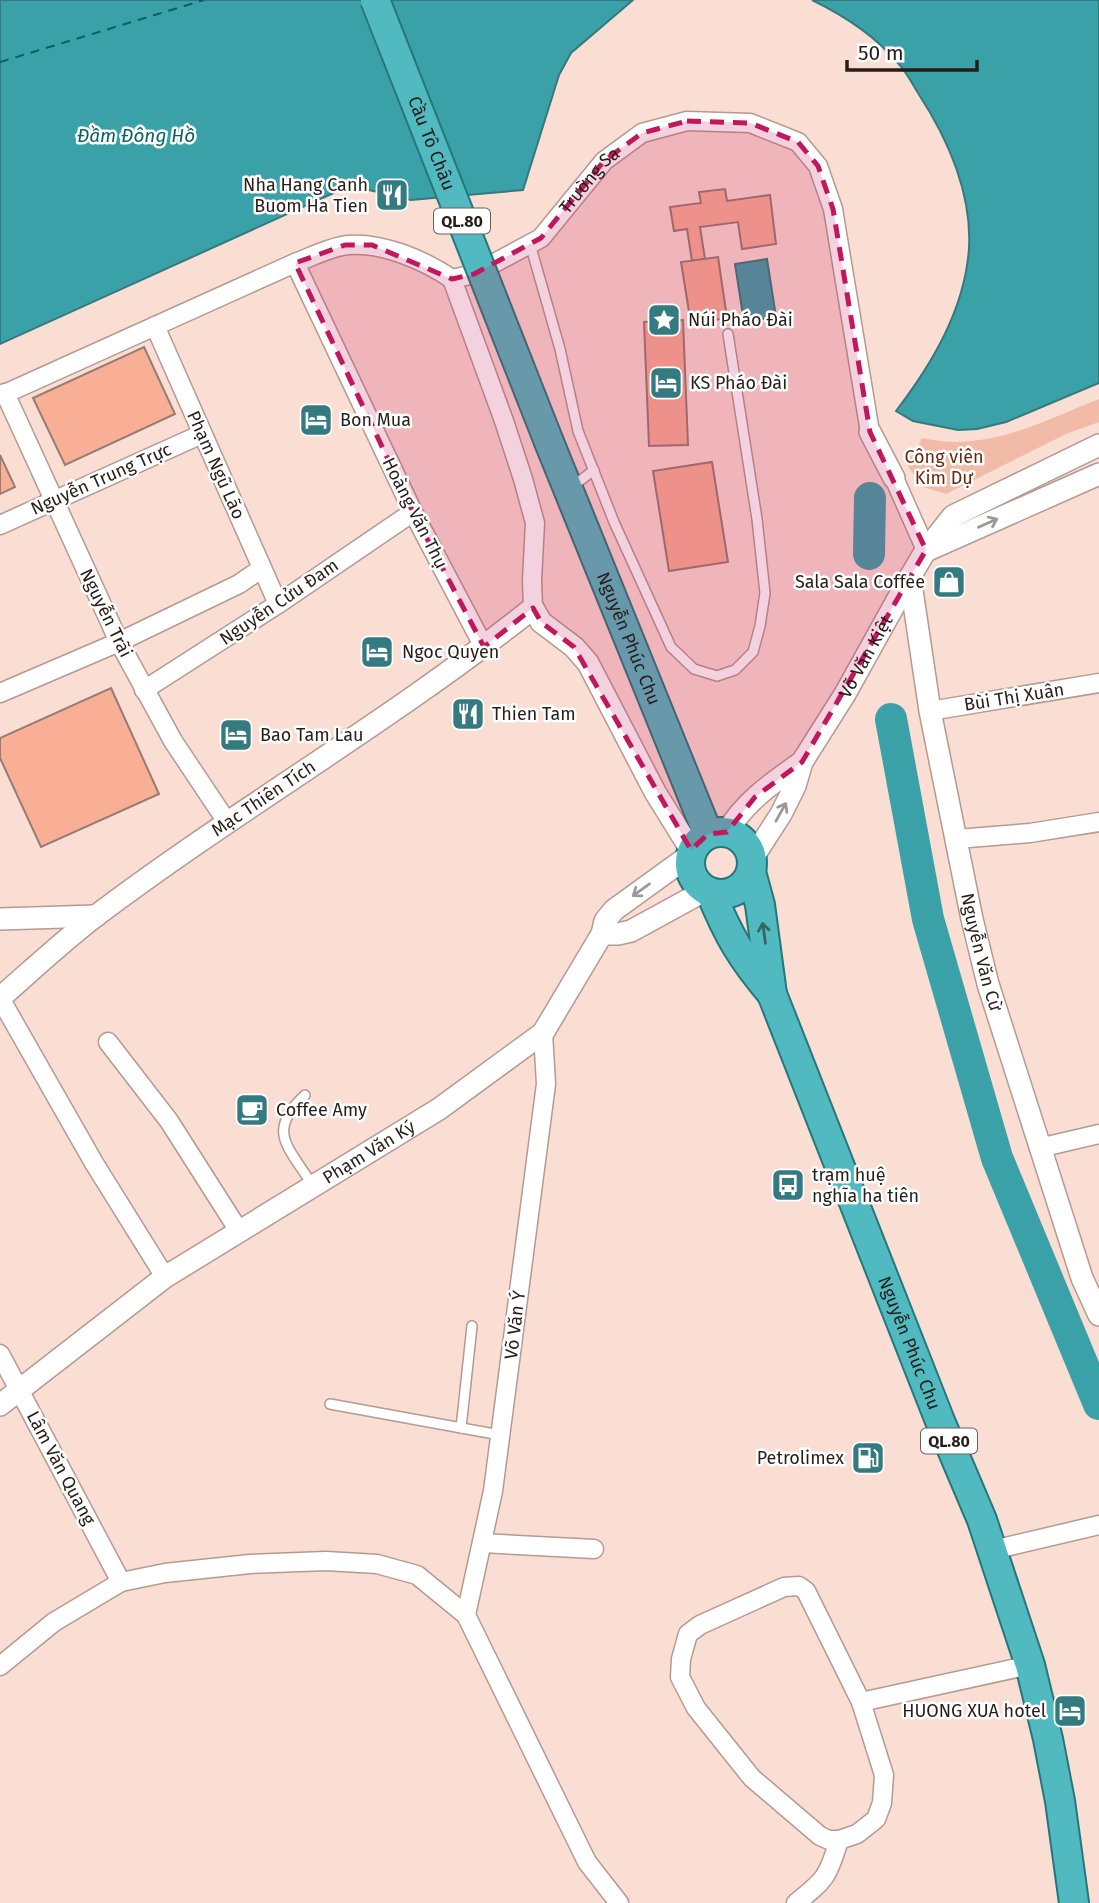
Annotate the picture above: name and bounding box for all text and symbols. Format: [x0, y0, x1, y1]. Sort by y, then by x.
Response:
scale bar [847, 28, 976, 72]
text: 50 m [858, 40, 904, 66]
street label: Cầu Tô Châu [403, 93, 460, 194]
water label: Đầm Đông Hồ [77, 124, 195, 147]
street label: Trường Sa [555, 142, 624, 218]
place label: Nha Hang Canh Buom Ha Tien [243, 174, 368, 217]
restaurant icon: Nha Hang Canh Buom Ha Tien [373, 176, 411, 214]
road number: QL.80 [434, 209, 490, 234]
place icon: Núi Pháo Đài [645, 301, 683, 339]
place label: Núi Pháo Đài [688, 309, 793, 331]
hotel icon: KS Pháo Đài [647, 364, 685, 402]
place label: KS Pháo Đài [690, 372, 787, 394]
hotel icon: Bon Mua [297, 401, 335, 439]
street label: Phạm Ngũ Lão [182, 407, 250, 523]
place label: Bon Mua [340, 409, 411, 431]
street label: Nguyễn Trung Trực [27, 437, 175, 520]
park label: Công viên Kim Dự [904, 446, 984, 489]
street label: Hoàng Văn Thụ [378, 454, 452, 572]
one-way arrow [977, 516, 998, 529]
street label: Nguyễn Cửu Đam [215, 553, 343, 650]
shop icon: Sala Sala Coffee [930, 563, 968, 601]
street label: Nguyễn Trãi [75, 565, 138, 661]
street label: Nguyễn Phúc Chu [592, 569, 665, 708]
place label: Sala Sala Coffee [795, 571, 925, 593]
street label: Võ Văn Kiệt [834, 611, 898, 702]
hotel icon: Ngoc Quyen [358, 633, 396, 671]
place label: Ngoc Quyen [402, 641, 499, 663]
street label: Bùi Thị Xuân [962, 678, 1066, 716]
restaurant icon: Thien Tam [449, 695, 487, 733]
place label: Thien Tam [492, 703, 576, 725]
hotel icon: Bao Tam Lau [217, 716, 255, 754]
place label: Bao Tam Lau [260, 724, 363, 746]
street label: Mạc Thiên Tích [207, 756, 320, 841]
one-way arrow [774, 803, 788, 823]
one-way arrow [632, 883, 651, 897]
street label: Nguyễn Văn Cừ [956, 891, 1007, 1014]
one-way arrow [758, 922, 771, 945]
cafe icon: Coffee Amy [233, 1091, 271, 1129]
place label: Coffee Amy [276, 1099, 367, 1121]
street label: Phạm Văn Ký [319, 1115, 419, 1189]
place label: trạm huệ nghĩa ha tiên [812, 1164, 919, 1207]
bus stop icon: trạm huệ nghĩa ha tiên [769, 1166, 807, 1204]
street label: Nguyễn Phúc Chu [873, 1273, 945, 1413]
street label: Võ Văn Ý [499, 1289, 530, 1361]
street label: Lâm Văn Quang [22, 1407, 101, 1529]
road number: QL.80 [921, 1428, 977, 1454]
fuel station icon: Petrolimex [849, 1439, 887, 1477]
place label: Petrolimex [757, 1447, 844, 1469]
hotel icon: HUONG XUA hotel [1051, 1692, 1089, 1730]
place label: HUONG XUA hotel [902, 1700, 1046, 1722]

